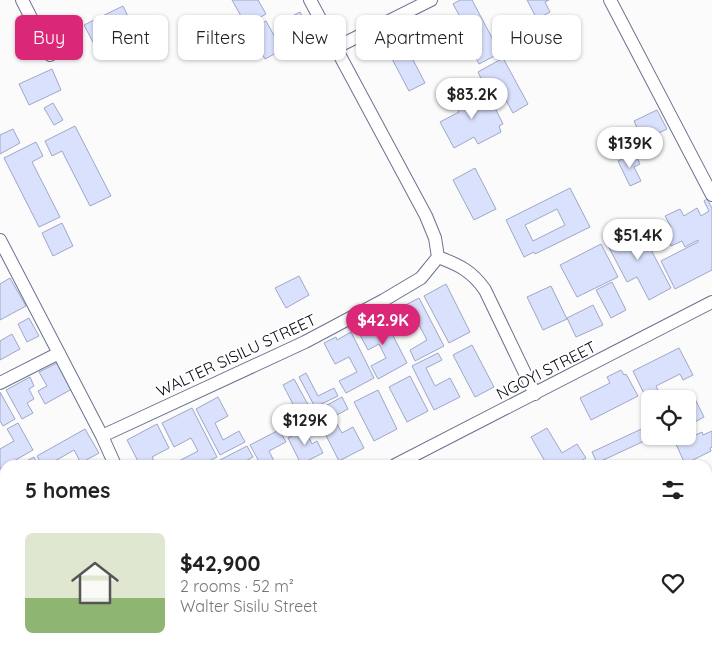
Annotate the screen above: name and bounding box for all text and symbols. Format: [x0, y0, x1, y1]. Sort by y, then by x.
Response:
chip: Buy [15, 15, 83, 60]
chip: Rent [93, 15, 168, 60]
chip: Filters [178, 15, 264, 60]
chip: New [274, 15, 346, 60]
chip: Apartment [356, 15, 482, 60]
chip: House [492, 15, 581, 60]
pin: $83.2K [431, 78, 513, 120]
text: $83.2K [447, 84, 497, 104]
pin: $139K [595, 126, 665, 169]
text: $139K [608, 133, 652, 153]
pin: $51.4K [597, 218, 679, 261]
text: $51.4K [614, 225, 662, 245]
pin: $42.9K [342, 304, 424, 346]
street label: WALTER SISILU STREET [153, 309, 319, 401]
text: $42.9K [357, 310, 409, 330]
street label: NGOYI STREET [493, 336, 599, 404]
map controls [641, 390, 696, 445]
button: locate [641, 390, 696, 445]
pin: $129K [270, 404, 340, 446]
text: $129K [283, 410, 327, 430]
icon: filters [659, 476, 687, 504]
text: 5 homes [25, 477, 110, 503]
text: $42,900 [180, 550, 260, 576]
icon: home [65, 553, 125, 613]
icon: heart [659, 569, 687, 597]
text: 2 rooms · 52 m² [180, 576, 294, 596]
text: Walter Sisilu Street [180, 596, 318, 616]

